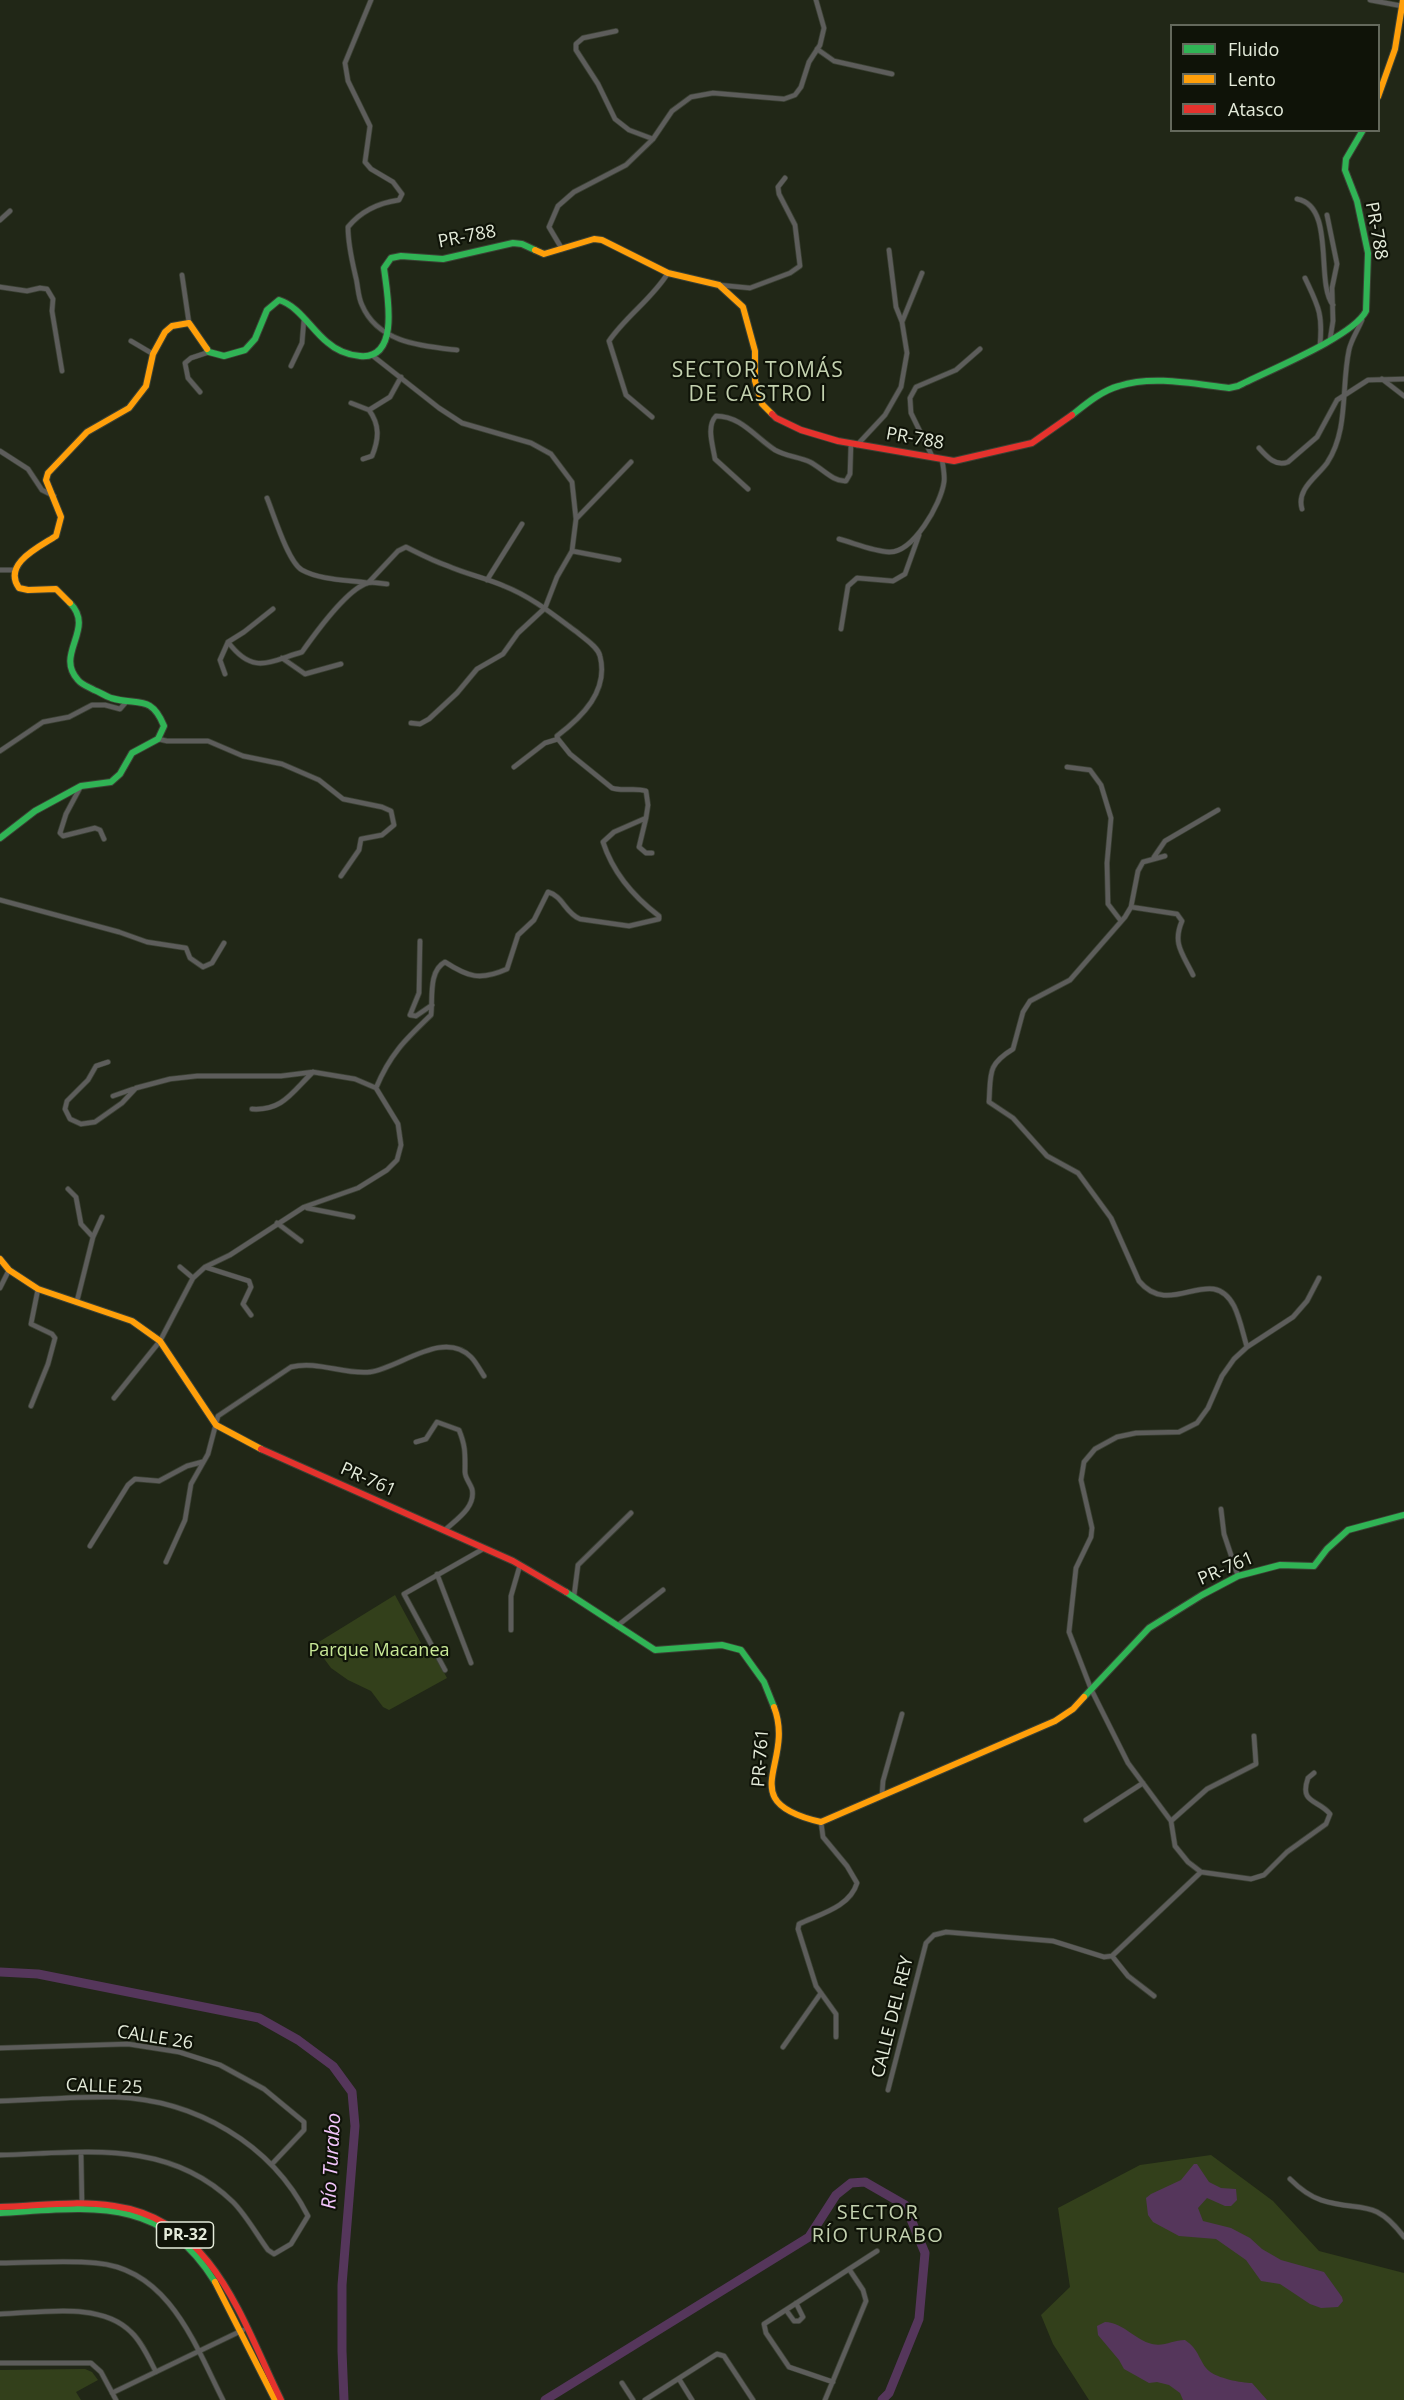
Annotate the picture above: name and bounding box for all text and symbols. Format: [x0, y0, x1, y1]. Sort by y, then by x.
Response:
legend [1170, 24, 1380, 132]
text: Fluido [1228, 37, 1279, 61]
text: Lento [1228, 67, 1276, 91]
text: Atasco [1228, 97, 1284, 121]
street label: PR-788 [1360, 200, 1392, 262]
street label: PR-788 [436, 221, 498, 253]
district label: SECTOR TOMÁS DE CASTRO I [672, 358, 844, 408]
street label: PR-788 [884, 423, 946, 455]
street label: PR-761 [337, 1458, 399, 1502]
street label: PR-761 [1195, 1548, 1257, 1590]
park label: Parque Macanea [309, 1640, 449, 1662]
street label: PR-761 [748, 1728, 774, 1788]
street label: CALLE DEL REY [867, 1954, 919, 2080]
street label: CALLE 26 [115, 2021, 195, 2055]
street label: CALLE 25 [65, 2075, 143, 2099]
water label: Río Turabo [317, 2112, 347, 2210]
district label: SECTOR RÍO TURABO [812, 2201, 944, 2248]
road number: PR-32 [156, 2222, 213, 2248]

